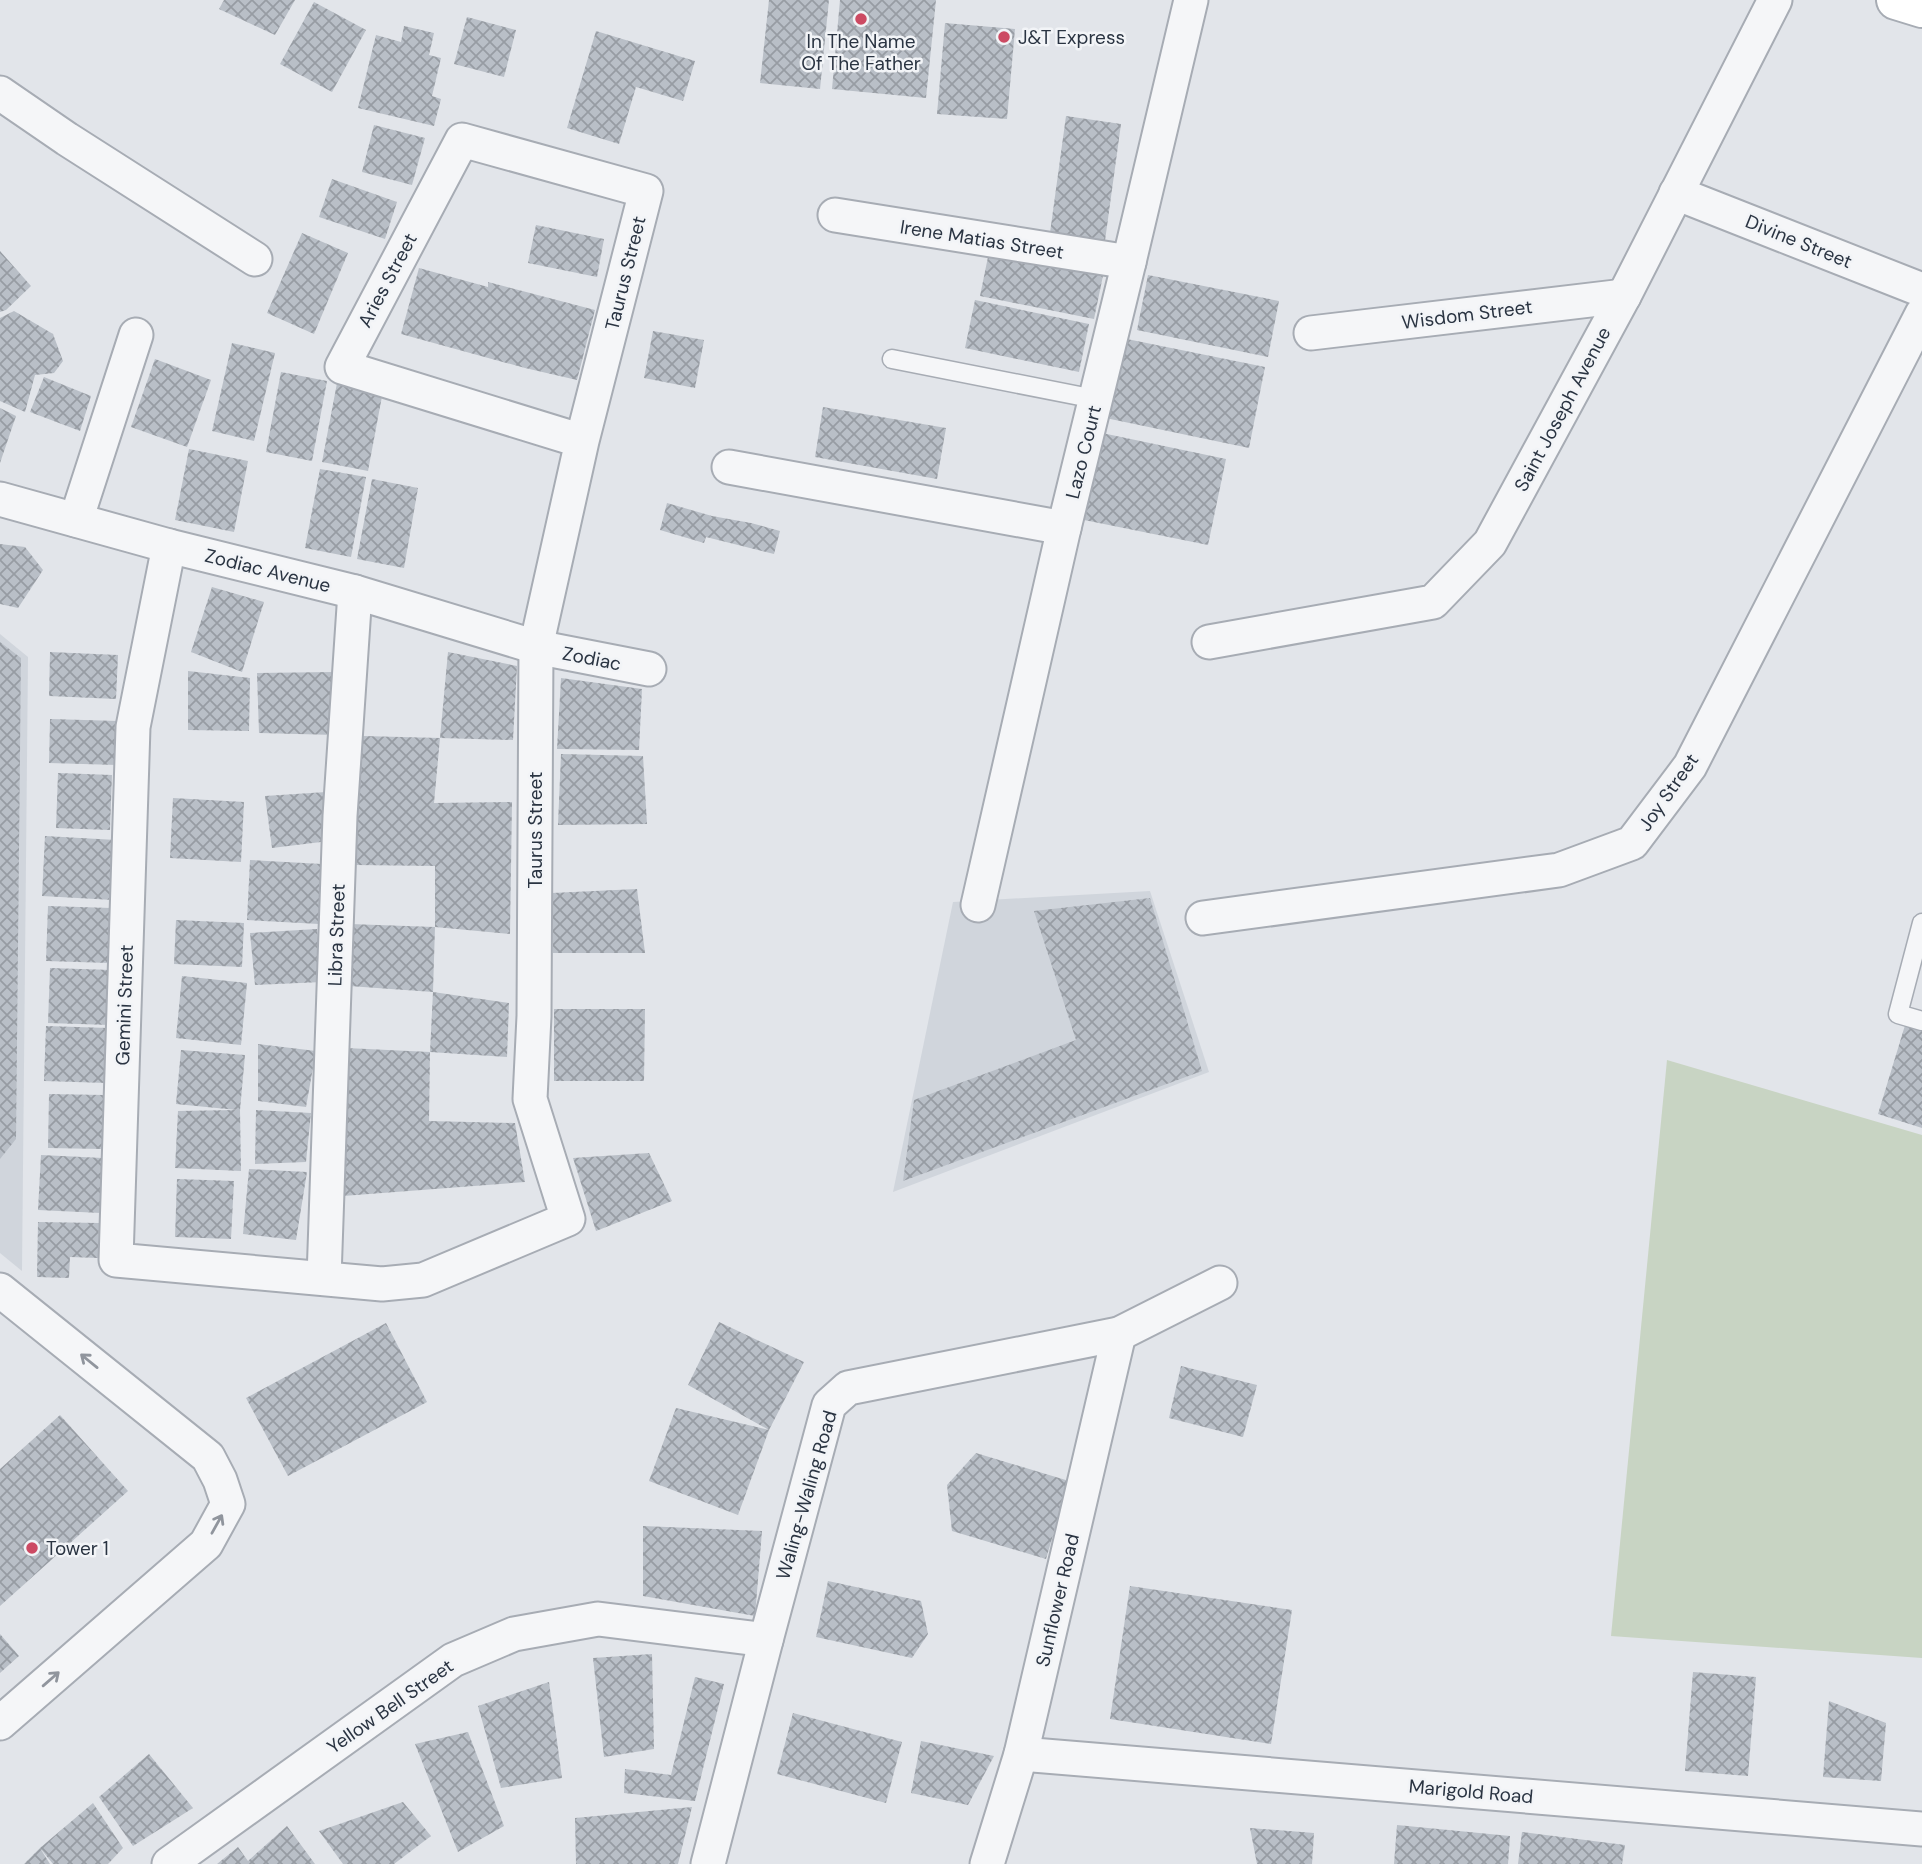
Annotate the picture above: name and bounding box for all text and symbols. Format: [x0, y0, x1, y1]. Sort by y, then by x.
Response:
marker: In The Name Of The Father [853, 11, 869, 27]
place label: J&T Express [1018, 25, 1125, 50]
place label: In The Name Of The Father [801, 29, 921, 76]
marker: J&T Express [996, 29, 1012, 45]
street label: Divine Street [1742, 209, 1856, 274]
street label: Taurus Street [599, 213, 652, 333]
street label: Irene Matias Street [898, 214, 1066, 265]
street label: Aries Street [352, 229, 423, 332]
street label: Wisdom Street [1400, 294, 1534, 335]
street label: Saint Joseph Avenue [1508, 323, 1616, 496]
street label: Lazo Court [1060, 403, 1107, 502]
street label: Zodiac Avenue [202, 543, 333, 598]
street label: Zodiac [560, 641, 623, 676]
street label: Joy Street [1633, 748, 1704, 836]
street label: Taurus Street [523, 772, 548, 888]
street label: Libra Street [322, 883, 351, 987]
street label: Gemini Street [110, 944, 139, 1066]
one-way arrow [80, 1354, 98, 1369]
street label: Waling-Waling Road [770, 1408, 843, 1583]
one-way arrow [210, 1515, 224, 1535]
street label: Sunflower Road [1030, 1531, 1085, 1669]
place label: Tower 1 [46, 1536, 109, 1561]
marker: Tower 1 [24, 1540, 40, 1556]
street label: Yellow Bell Street [322, 1654, 458, 1759]
one-way arrow [42, 1671, 60, 1687]
street label: Marigold Road [1408, 1774, 1534, 1809]

